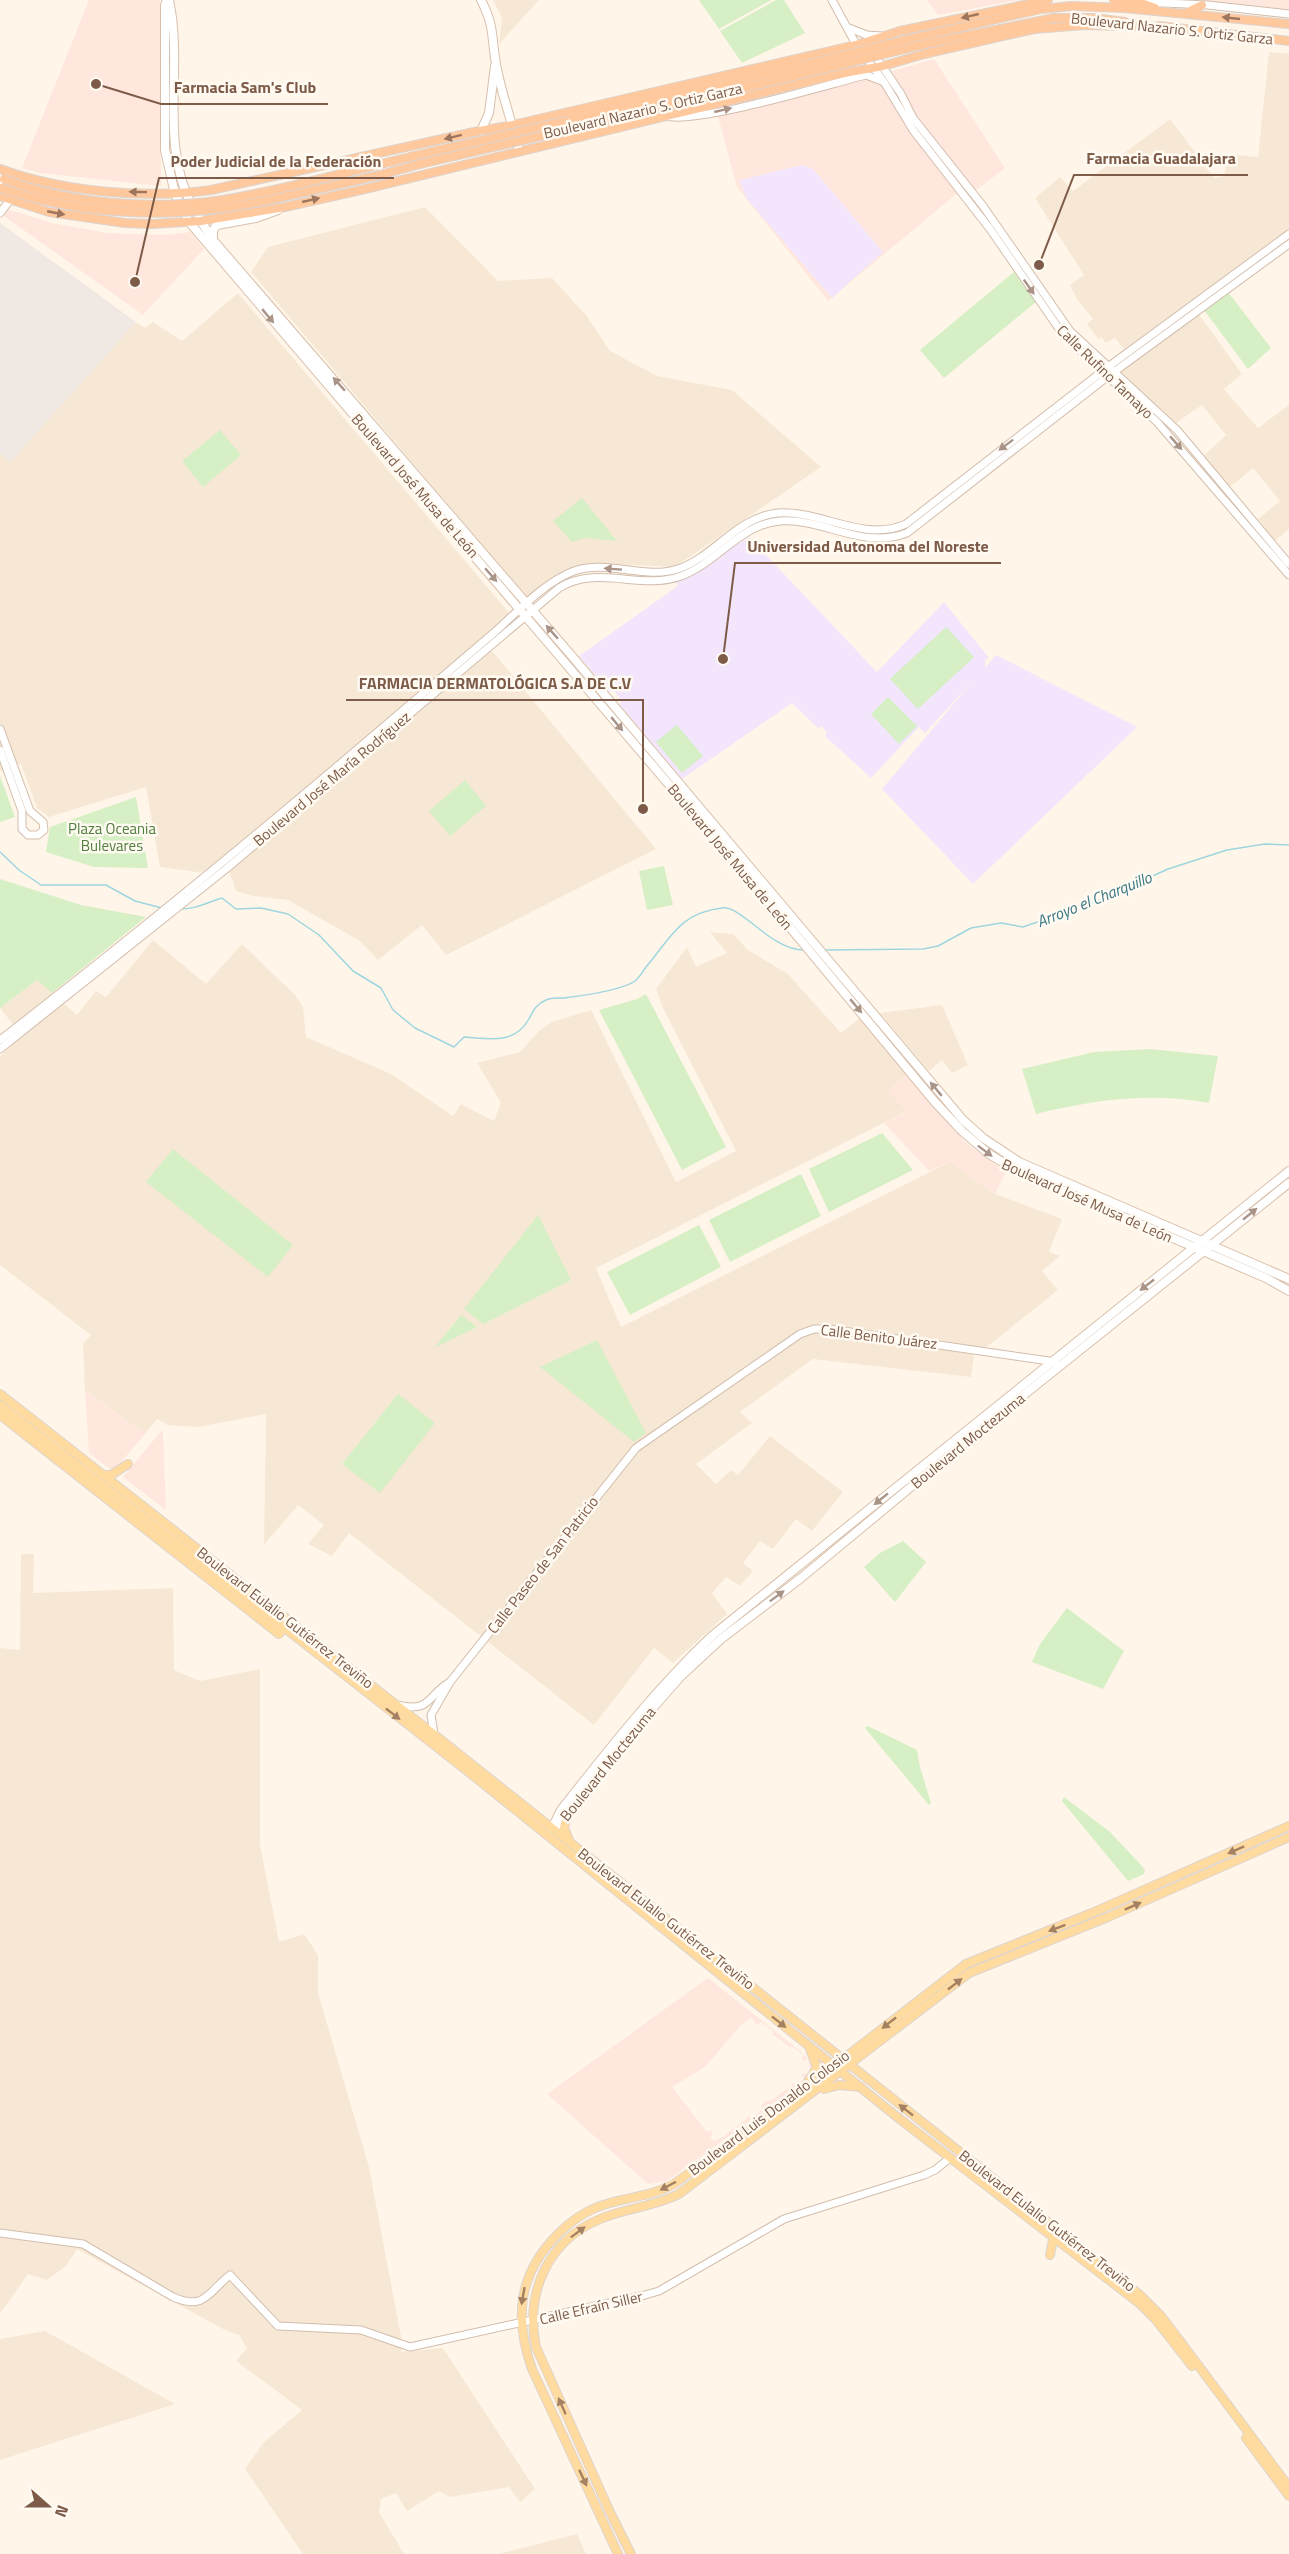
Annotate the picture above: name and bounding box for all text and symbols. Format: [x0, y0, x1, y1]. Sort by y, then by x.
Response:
street label: Boulevard Nazario S. Ortiz Garza [1070, 6, 1275, 51]
one-way arrow [960, 12, 979, 21]
one-way arrow [1221, 13, 1240, 23]
callout: Farmacia Sam's Club [161, 70, 328, 104]
text: Farmacia Sam's Club [174, 75, 317, 99]
street label: Boulevard Nazario S. Ortiz Garza [541, 76, 745, 145]
one-way arrow [714, 105, 732, 115]
one-way arrow [444, 132, 462, 142]
callout: Farmacia Guadalajara [1074, 141, 1248, 175]
callout: Poder Judicial de la Federación [159, 144, 394, 178]
text: Farmacia Guadalajara [1086, 146, 1236, 170]
text: Poder Judicial de la Federación [171, 149, 381, 173]
one-way arrow [129, 187, 148, 197]
one-way arrow [302, 195, 320, 205]
one-way arrow [47, 209, 66, 218]
one-way arrow [1023, 278, 1035, 294]
one-way arrow [262, 308, 275, 324]
street label: Calle Rufino Tamayo [1052, 319, 1159, 424]
one-way arrow [333, 377, 346, 392]
street label: Boulevard José Musa de León [346, 408, 485, 563]
one-way arrow [1169, 435, 1182, 450]
one-way arrow [999, 438, 1014, 450]
callout: Universidad Autonoma del Noreste [735, 529, 1001, 563]
text: Universidad Autonoma del Noreste [747, 534, 989, 558]
one-way arrow [603, 564, 622, 574]
one-way arrow [484, 567, 497, 582]
one-way arrow [546, 625, 559, 640]
callout: FARMACIA DERMATOLÓGICA S.A DE C.V [346, 666, 643, 700]
text: FARMACIA DERMATOLÓGICA S.A DE C.V [359, 671, 631, 695]
street label: Boulevard José María Rodríguez [248, 705, 416, 852]
one-way arrow [610, 716, 623, 731]
street label: Boulevard José Musa de León [662, 779, 799, 935]
park label: Plaza Oceania Bulevares [68, 817, 156, 857]
water label: Arroyo el Charquillo [1033, 865, 1156, 933]
one-way arrow [849, 998, 862, 1013]
one-way arrow [930, 1081, 943, 1096]
one-way arrow [978, 1145, 993, 1157]
street label: Boulevard José Musa de León [998, 1152, 1176, 1249]
one-way arrow [1242, 1208, 1257, 1221]
one-way arrow [1139, 1278, 1155, 1291]
street label: Calle Benito Juárez [819, 1318, 939, 1355]
street label: Boulevard Moctezuma [905, 1387, 1030, 1494]
street label: Calle Paseo de San Patricio [481, 1491, 604, 1638]
one-way arrow [873, 1493, 889, 1506]
street label: Boulevard Eulalio Gutiérrez Treviño [192, 1541, 379, 1694]
one-way arrow [769, 1591, 784, 1603]
street label: Boulevard Moctezuma [554, 1701, 661, 1826]
one-way arrow [385, 1707, 400, 1719]
street label: Boulevard Eulalio Gutiérrez Treviño [573, 1842, 760, 1995]
one-way arrow [1227, 1845, 1244, 1854]
one-way arrow [1124, 1901, 1142, 1911]
one-way arrow [1048, 1923, 1066, 1933]
one-way arrow [947, 1979, 962, 1991]
one-way arrow [771, 2015, 786, 2027]
one-way arrow [881, 2017, 897, 2030]
street label: Boulevard Luis Donaldo Colosio [683, 2044, 854, 2181]
one-way arrow [898, 2104, 914, 2117]
street label: Boulevard Eulalio Gutiérrez Treviño [954, 2144, 1141, 2297]
one-way arrow [660, 2181, 677, 2191]
one-way arrow [569, 2226, 585, 2238]
street label: Calle Efraín Siller [537, 2284, 645, 2331]
one-way arrow [518, 2287, 527, 2306]
one-way arrow [556, 2397, 566, 2415]
one-way arrow [579, 2469, 588, 2486]
north arrow [18, 2476, 78, 2536]
text: N [49, 2502, 75, 2521]

